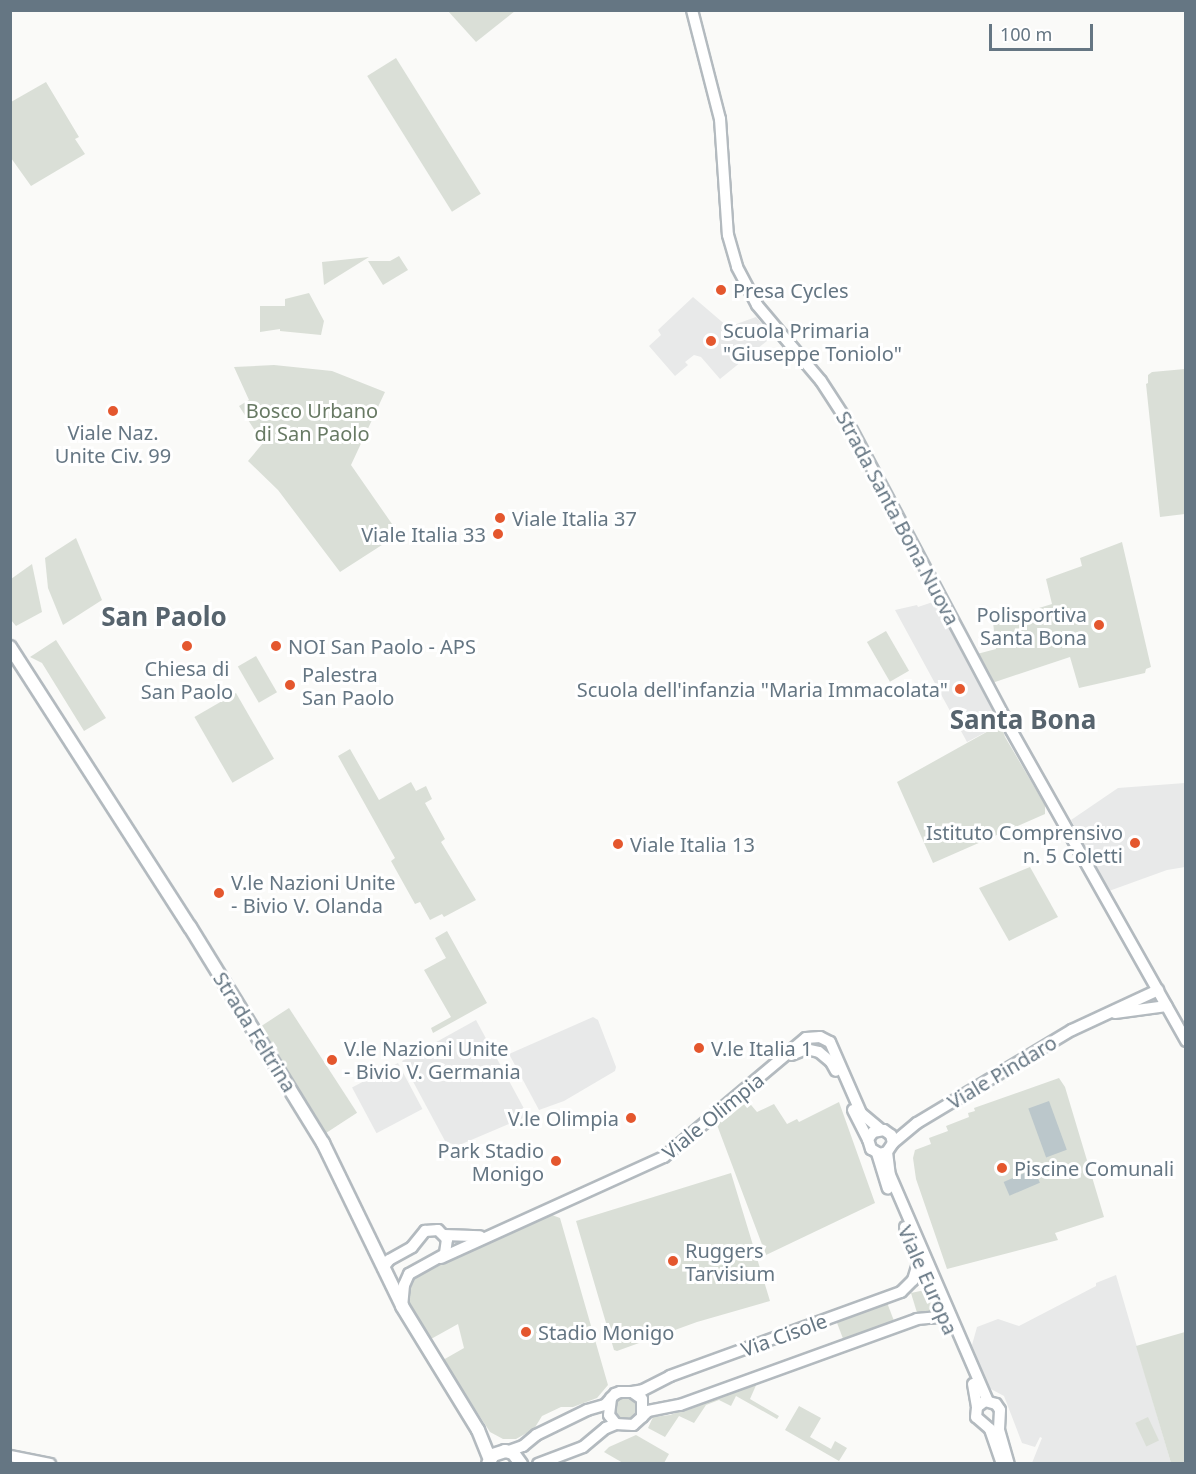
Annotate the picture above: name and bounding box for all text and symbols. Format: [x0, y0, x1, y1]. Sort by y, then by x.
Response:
scale bar [992, 12, 1096, 50]
text: 100 m [1000, 22, 1052, 46]
place label: Presa Cycles [733, 278, 849, 302]
marker: Presa Cycles [714, 283, 728, 297]
place label: Scuola Primaria "Giuseppe Toniolo" [723, 318, 902, 365]
marker: Scuola Primaria "Giuseppe Toniolo" [704, 334, 718, 348]
park label: Bosco Urbano di San Paolo [246, 399, 378, 446]
marker: Viale Naz. Unite Civ. 99 [106, 404, 120, 418]
street label: Strada Santa Bona Nuova [831, 407, 965, 629]
place label: Viale Naz. Unite Civ. 99 [55, 420, 171, 467]
place label: Viale Italia 37 [512, 506, 637, 530]
marker: Viale Italia 37 [493, 511, 507, 525]
place label: Viale Italia 33 [361, 522, 486, 546]
marker: Viale Italia 33 [491, 527, 505, 541]
district label: San Paolo [101, 601, 227, 633]
place label: Polisportiva Santa Bona [976, 602, 1087, 649]
marker: Polisportiva Santa Bona [1092, 618, 1106, 632]
place label: NOI San Paolo - APS [288, 634, 476, 658]
marker: Chiesa di San Paolo [180, 639, 194, 653]
marker: NOI San Paolo - APS [269, 639, 283, 653]
place label: Chiesa di San Paolo [141, 656, 233, 703]
place label: Palestra San Paolo [302, 662, 394, 709]
place label: Scuola dell'infanzia "Maria Immacolata" [577, 677, 948, 701]
marker: Palestra San Paolo [283, 678, 297, 692]
marker: Scuola dell'infanzia "Maria Immacolata" [953, 682, 967, 696]
district label: Santa Bona [950, 704, 1096, 736]
place label: Istituto Comprensivo n. 5 Coletti [926, 820, 1123, 867]
place label: Viale Italia 13 [630, 832, 755, 856]
marker: Istituto Comprensivo n. 5 Coletti [1128, 836, 1142, 850]
marker: Viale Italia 13 [611, 837, 625, 851]
place label: V.le Nazioni Unite - Bivio V. Olanda [231, 870, 395, 917]
marker: V.le Nazioni Unite - Bivio V. Olanda [212, 886, 226, 900]
street label: Strada Feltrina [209, 968, 301, 1096]
street label: Viale Pindaro [943, 1030, 1061, 1114]
place label: V.le Nazioni Unite - Bivio V. Germania [344, 1036, 521, 1083]
place label: V.le Italia 1 [711, 1036, 812, 1060]
marker: V.le Italia 1 [692, 1041, 706, 1055]
marker: V.le Nazioni Unite - Bivio V. Germania [325, 1053, 339, 1067]
street label: Viale Olimpia [658, 1068, 768, 1164]
place label: V.le Olimpia [508, 1106, 619, 1130]
marker: V.le Olimpia [624, 1111, 638, 1125]
place label: Park Stadio Monigo [438, 1138, 544, 1185]
marker: Park Stadio Monigo [549, 1154, 563, 1168]
place label: Piscine Comunali [1014, 1156, 1174, 1180]
marker: Piscine Comunali [995, 1161, 1009, 1175]
street label: Viale Europa [893, 1222, 963, 1338]
place label: Ruggers Tarvisium [685, 1238, 775, 1285]
marker: Ruggers Tarvisium [666, 1254, 680, 1268]
street label: Via Cisole [738, 1308, 830, 1362]
place label: Stadio Monigo [538, 1320, 674, 1344]
marker: Stadio Monigo [519, 1325, 533, 1339]

